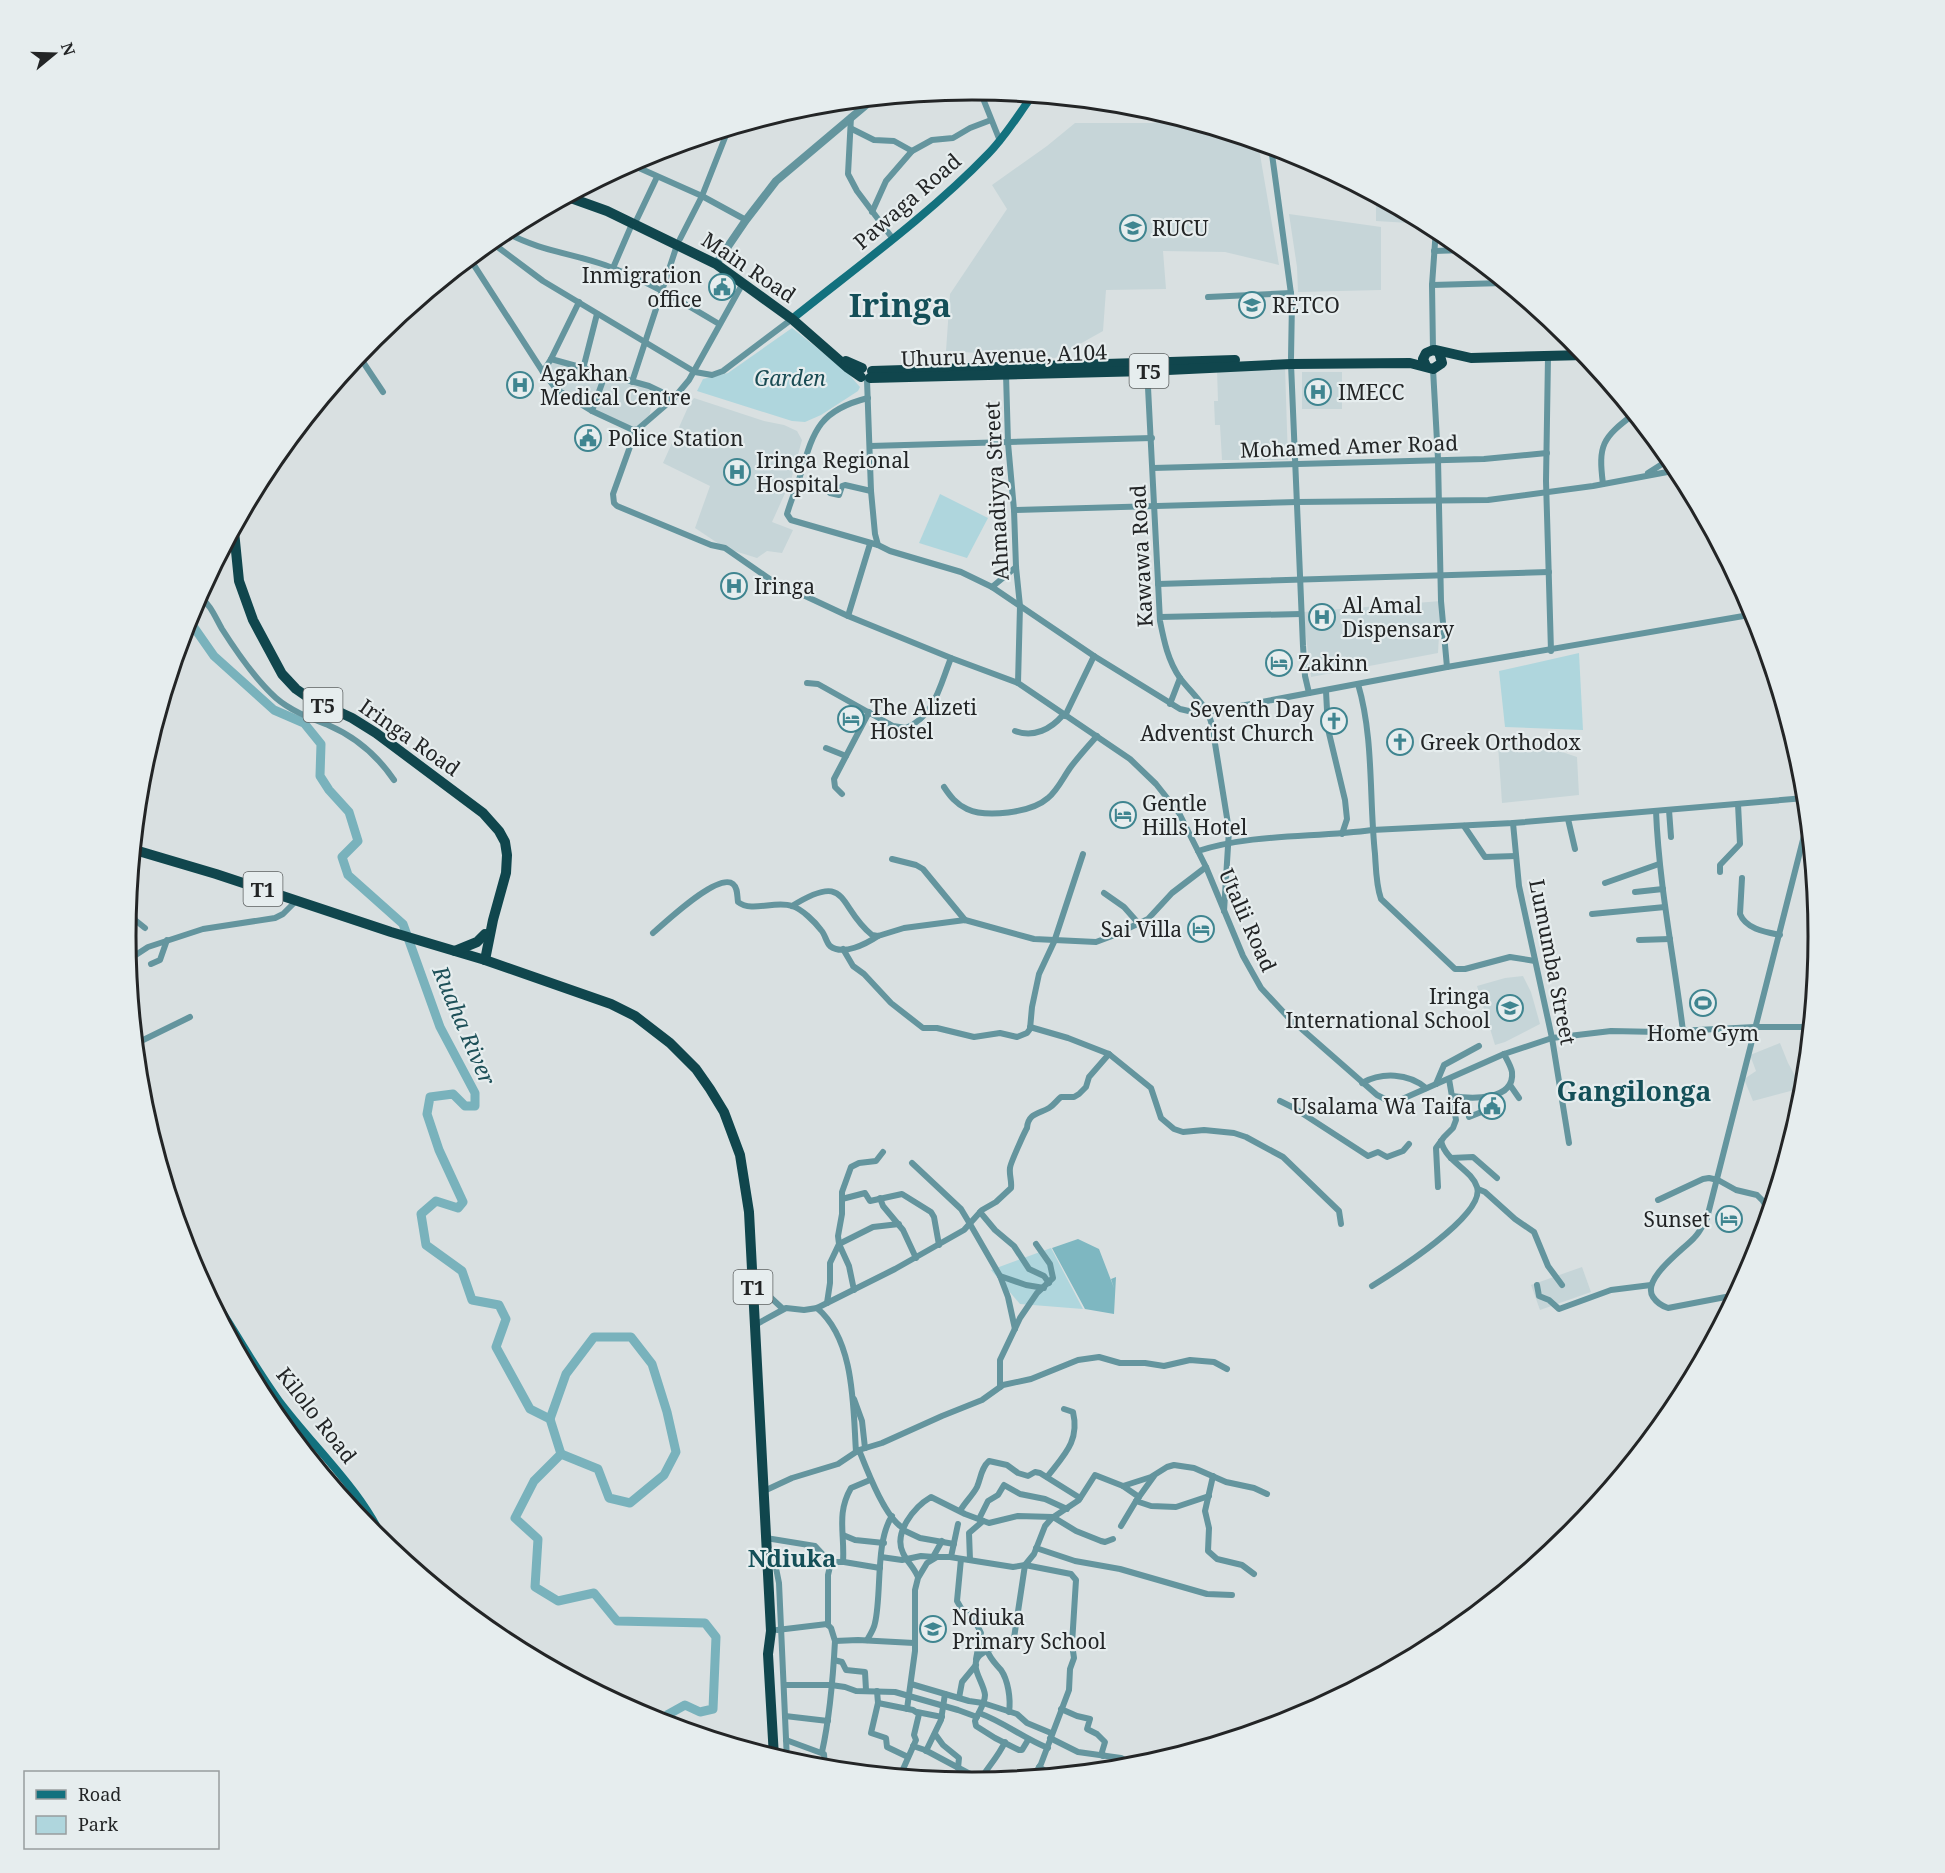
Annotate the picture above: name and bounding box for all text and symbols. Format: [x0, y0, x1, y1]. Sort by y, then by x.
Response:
north arrow [24, 24, 84, 84]
text: N [56, 40, 81, 59]
street label: Pawaga Road [847, 147, 967, 255]
school or university icon: RUCU [1118, 213, 1148, 243]
place label: RUCU [1152, 214, 1209, 242]
street label: Main Road [696, 225, 802, 309]
place label: Inmigration office [582, 261, 702, 313]
public building icon: Inmigration office [707, 272, 737, 302]
district label: Iringa [849, 282, 951, 327]
school or university icon: RETCO [1237, 290, 1267, 320]
place label: RETCO [1272, 291, 1340, 319]
street label: Uhuru Avenue, A104 [900, 337, 1108, 373]
road number: T5 [1130, 354, 1168, 388]
place label: Agakhan Medical Centre [540, 359, 691, 411]
park label: Garden [754, 364, 826, 392]
hospital icon: Agakhan Medical Centre [505, 370, 535, 400]
hospital icon: IMECC [1303, 377, 1333, 407]
place label: IMECC [1338, 378, 1404, 406]
street label: Ahmadiyya Street [977, 401, 1015, 581]
public building icon: Police Station [573, 423, 603, 453]
place label: Police Station [608, 424, 743, 452]
street label: Mohamed Amer Road [1239, 428, 1459, 464]
place label: Iringa Regional Hospital [756, 446, 910, 498]
hospital icon: Iringa Regional Hospital [722, 457, 752, 487]
street label: Kawawa Road [1123, 484, 1159, 628]
hospital icon: Iringa [719, 571, 749, 601]
place label: Iringa [754, 572, 815, 600]
place label: Al Amal Dispensary [1342, 591, 1454, 643]
hospital icon: Al Amal Dispensary [1307, 602, 1337, 632]
hotel icon: Zakinn [1264, 648, 1294, 678]
place label: Zakinn [1298, 649, 1368, 677]
road number: T5 [304, 688, 342, 722]
street label: Iringa Road [354, 692, 466, 782]
place label: The Alizeti Hostel [870, 693, 977, 745]
place label: Seventh Day Adventist Church [1140, 695, 1314, 747]
hotel icon: The Alizeti Hostel [836, 704, 866, 734]
church icon: Seventh Day Adventist Church [1319, 706, 1349, 736]
church icon: Greek Orthodox [1385, 727, 1415, 757]
place label: Greek Orthodox [1420, 728, 1581, 756]
place label: Gentle Hills Hotel [1142, 789, 1248, 841]
hotel icon: Gentle Hills Hotel [1108, 800, 1138, 830]
street label: Utalii Road [1213, 864, 1283, 976]
road number: T1 [244, 872, 282, 906]
street label: Lumumba Street [1523, 877, 1583, 1047]
hotel icon: Sai Villa [1186, 914, 1216, 944]
place label: Sai Villa [1101, 915, 1182, 943]
water label: Ruaha River [426, 960, 504, 1090]
place label: Iringa International School [1285, 982, 1490, 1034]
sports icon: Home Gym [1688, 988, 1718, 1018]
school or university icon: Iringa International School [1495, 993, 1525, 1023]
place label: Home Gym [1647, 1019, 1759, 1047]
district label: Gangilonga [1556, 1072, 1712, 1109]
public building icon: Usalama Wa Taifa [1477, 1091, 1507, 1121]
place label: Usalama Wa Taifa [1292, 1092, 1472, 1120]
hotel icon: Sunset [1714, 1204, 1744, 1234]
place label: Sunset [1644, 1205, 1710, 1233]
road number: T1 [734, 1270, 772, 1304]
street label: Kilolo Road [271, 1361, 363, 1469]
district label: Ndiuka [748, 1541, 836, 1574]
place label: Ndiuka Primary School [952, 1603, 1107, 1655]
school or university icon: Ndiuka Primary School [918, 1614, 948, 1644]
legend [24, 1771, 219, 1849]
text: Road [78, 1782, 121, 1806]
text: Park [78, 1812, 118, 1836]

